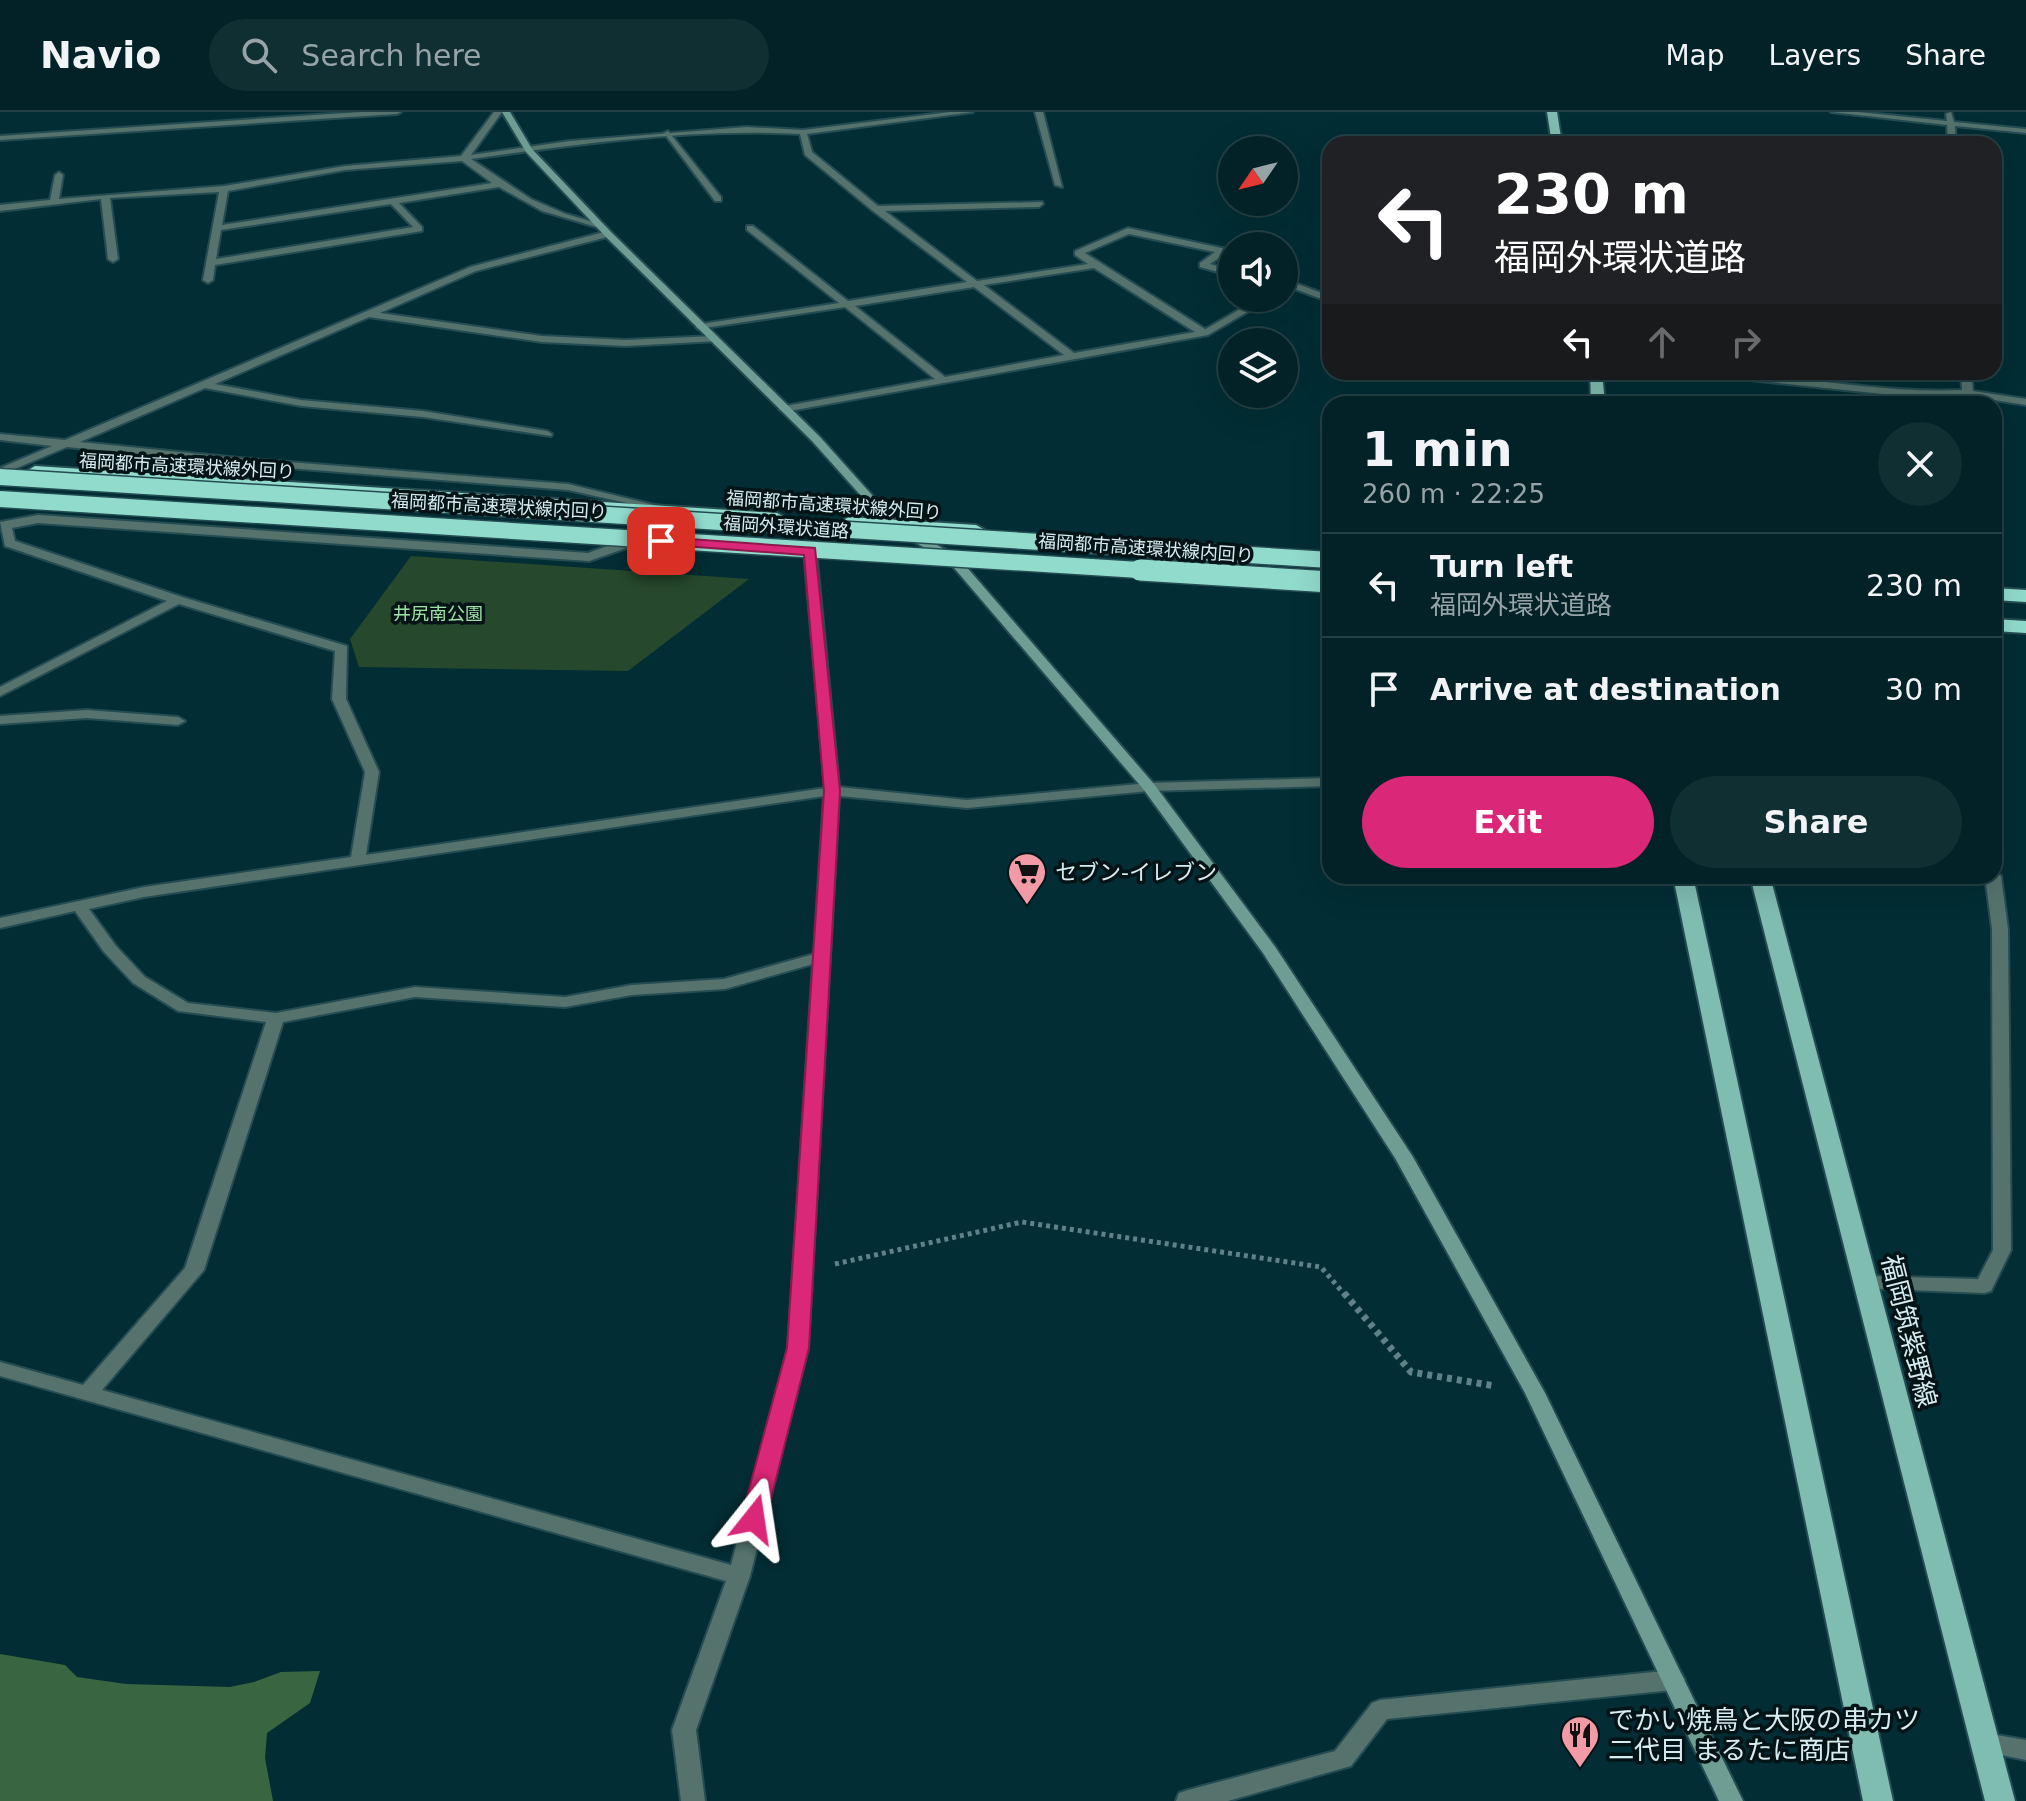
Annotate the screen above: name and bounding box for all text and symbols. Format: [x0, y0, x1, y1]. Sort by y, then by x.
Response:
search box [209, 19, 769, 91]
text: Navio [40, 33, 161, 77]
icon: search [237, 33, 281, 77]
text: Search here [301, 38, 482, 73]
text: Map [1665, 39, 1725, 72]
text: Layers [1769, 39, 1861, 72]
text: Share [1905, 39, 1986, 72]
north arrow [1218, 136, 1298, 216]
map controls [1218, 136, 1298, 408]
text: 230 m [1494, 161, 1689, 226]
icon: left [1362, 168, 1466, 272]
button: sound [1218, 232, 1298, 312]
text: 福岡外環状道路 [1494, 237, 1746, 278]
icon: left [1556, 320, 1600, 364]
icon: ahead [1640, 320, 1684, 364]
icon: right [1724, 320, 1768, 364]
button: layers [1218, 328, 1298, 408]
text: 1 min [1362, 421, 1513, 477]
button: close [1878, 422, 1962, 506]
street label: 福岡都市高速環状線外回り [79, 450, 295, 482]
text: 260 m · 22:25 [1362, 479, 1545, 509]
street label: 福岡都市高速環状線外回り [726, 487, 942, 523]
street label: 福岡都市高速環状線内回り [391, 490, 607, 522]
pin [627, 507, 695, 575]
street label: 福岡外環状道路 [722, 512, 850, 542]
icon: arrive [639, 519, 683, 563]
street label: 福岡都市高速環状線内回り [1038, 530, 1254, 566]
text: Turn left [1430, 549, 1573, 584]
icon: left [1362, 563, 1406, 607]
text: 230 m [1866, 568, 1962, 603]
text: 福岡外環状道路 [1430, 590, 1612, 620]
park label: 井尻南公園 [393, 603, 483, 624]
icon: arrive [1362, 667, 1406, 711]
text: Arrive at destination [1430, 672, 1781, 707]
text: 30 m [1885, 672, 1962, 707]
button: Exit [1362, 776, 1654, 868]
button: Share [1670, 776, 1962, 868]
supermarket icon: セブン-イレブン [1006, 851, 1048, 906]
place label: セブン-イレブン [1055, 860, 1217, 885]
street label: 福岡筑紫野線 [1876, 1252, 1942, 1410]
position arrow [712, 1477, 796, 1561]
place label: でかい焼鳥と大阪の串カツ 二代目 まるたに商店 [1608, 1705, 1920, 1765]
restaurant icon: でかい焼鳥と大阪の串カツ 二代目 まるたに商店 [1559, 1714, 1601, 1769]

